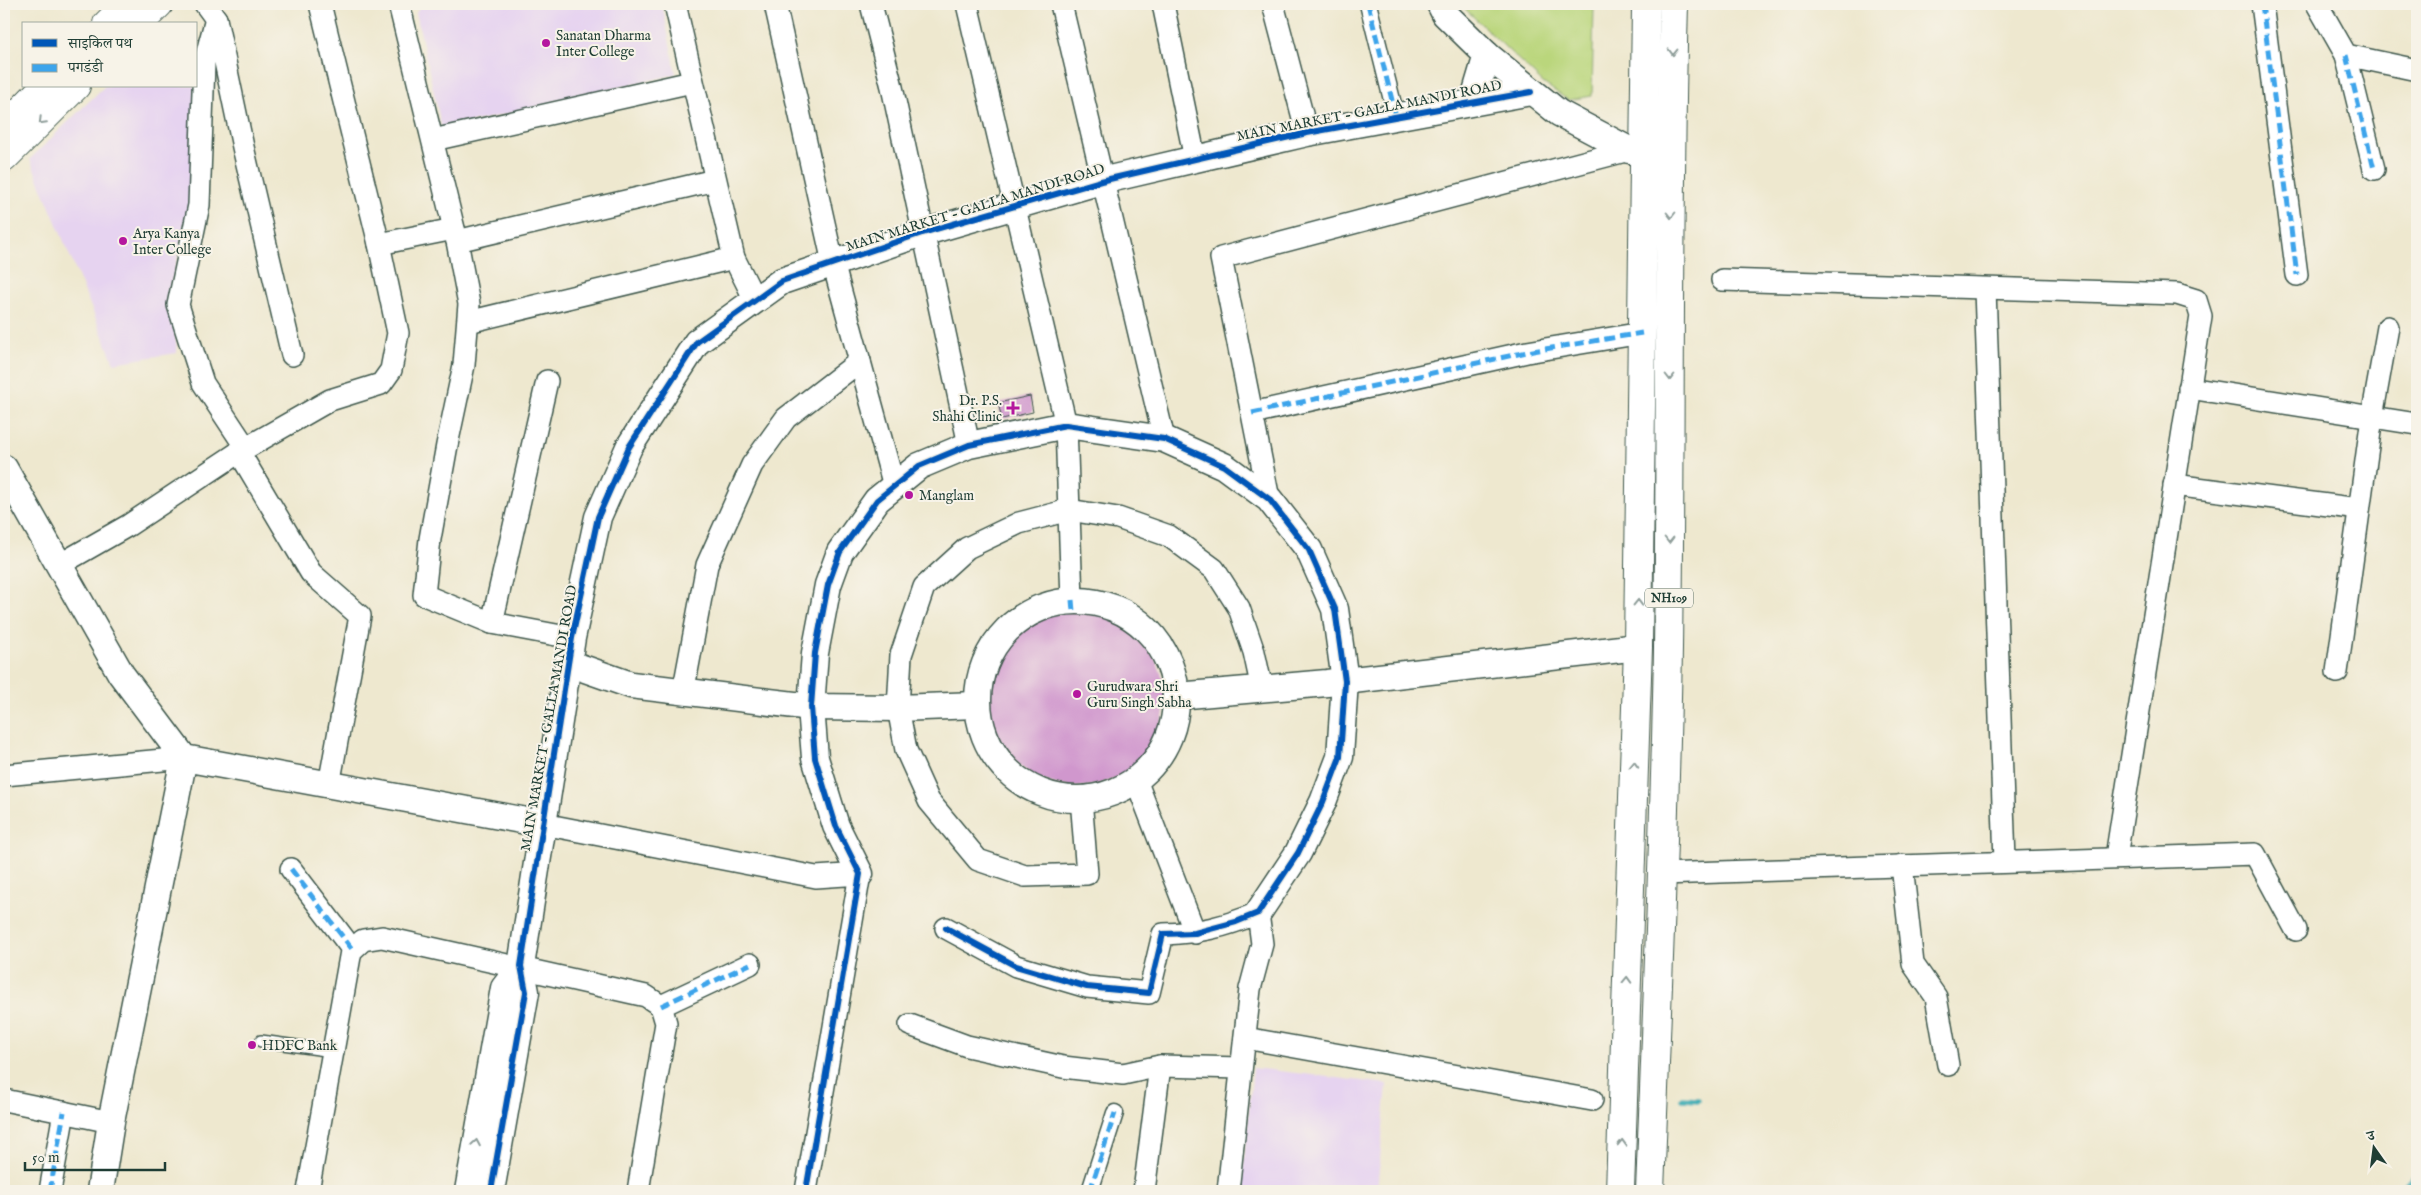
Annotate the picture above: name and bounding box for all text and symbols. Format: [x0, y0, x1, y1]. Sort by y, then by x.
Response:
legend [22, 22, 198, 88]
place label: Sanatan Dharma Inter College [556, 27, 652, 61]
text: साइकिल पथ [67, 34, 134, 53]
marker: Sanatan Dharma Inter College [540, 37, 552, 49]
one-way arrow [1667, 49, 1678, 57]
text: पगडंडी [67, 58, 104, 77]
street label: MAIN MARKET - GALLA MANDI ROAD [1235, 76, 1503, 146]
one-way arrow [38, 115, 47, 124]
street label: MAIN MARKET - GALLA MANDI ROAD [844, 160, 1107, 256]
one-way arrow [1665, 211, 1676, 219]
place label: Arya Kanya Inter College [132, 225, 212, 259]
marker: Arya Kanya Inter College [117, 235, 129, 247]
one-way arrow [1665, 374, 1675, 382]
place label: Dr. P.S. Shahi Clinic [932, 392, 1002, 426]
marker: Dr. P.S. Shahi Clinic [1006, 401, 1020, 415]
place label: Manglam [919, 487, 974, 505]
marker: Manglam [903, 489, 915, 501]
one-way arrow [1664, 536, 1674, 544]
street label: MAIN MARKET - GALLA MANDI ROAD [517, 584, 581, 853]
road number: NH109 [1645, 588, 1693, 608]
one-way arrow [1633, 599, 1643, 606]
place label: Gurudwara Shri Guru Singh Sabha [1087, 678, 1192, 712]
marker: Gurudwara Shri Guru Singh Sabha [1071, 688, 1083, 700]
one-way arrow [1628, 761, 1639, 769]
one-way arrow [1622, 976, 1632, 984]
place label: HDFC Bank [262, 1037, 338, 1055]
marker: HDFC Bank [246, 1039, 258, 1051]
north arrow [2348, 1122, 2398, 1172]
text: उ [2364, 1127, 2378, 1146]
one-way arrow [1616, 1138, 1627, 1146]
one-way arrow [471, 1139, 481, 1148]
scale bar [25, 1140, 165, 1172]
text: 50 m [32, 1148, 60, 1167]

